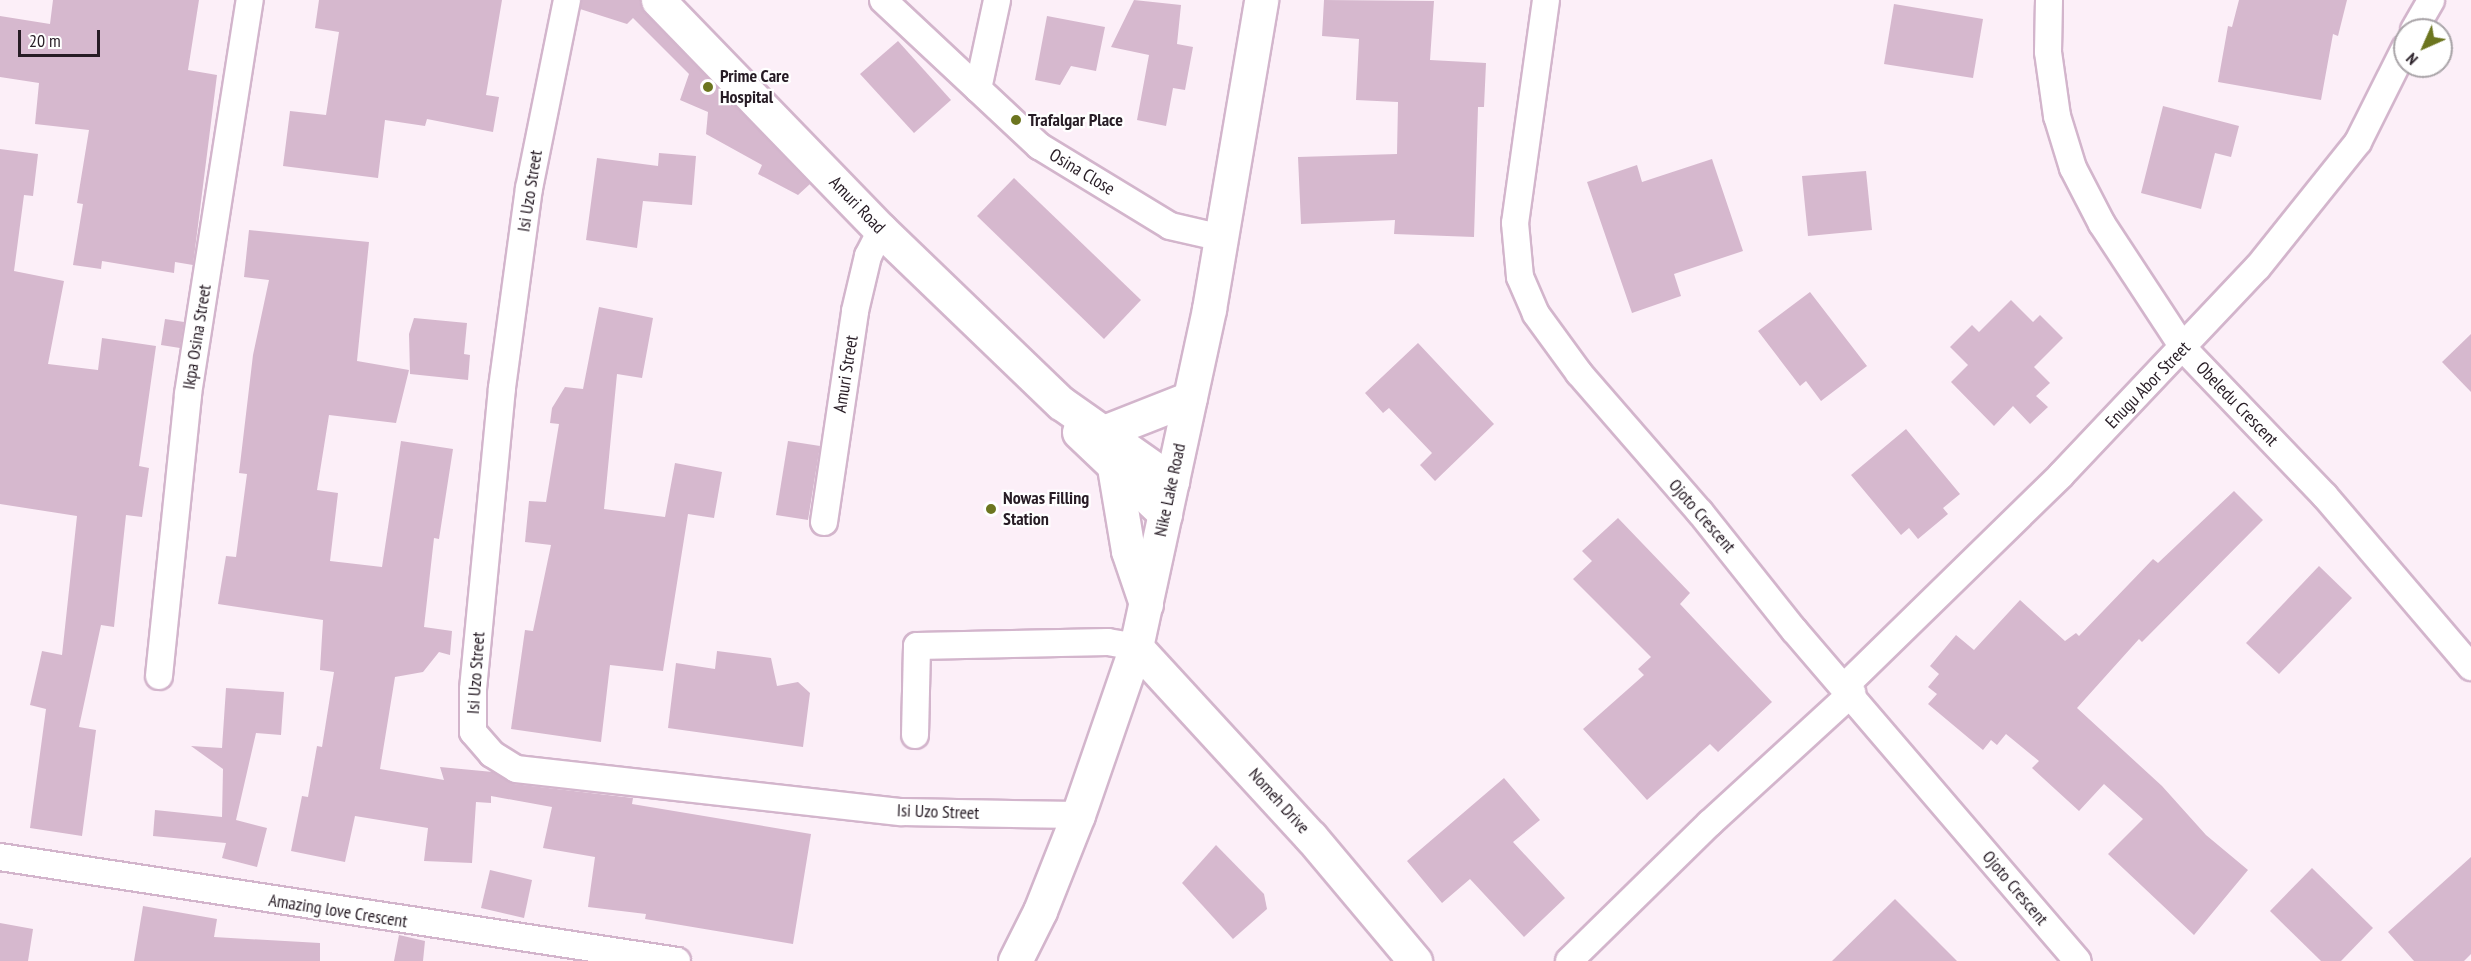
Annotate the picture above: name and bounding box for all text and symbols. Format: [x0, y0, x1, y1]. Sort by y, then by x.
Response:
scale bar [21, 18, 104, 56]
north arrow [2393, 18, 2453, 78]
text: 20 m [29, 29, 61, 52]
text: N [2402, 49, 2422, 69]
place label: Prime Care Hospital [720, 66, 789, 109]
marker: Prime Care Hospital [701, 80, 715, 94]
place label: Trafalgar Place [1028, 109, 1123, 131]
marker: Trafalgar Place [1009, 113, 1023, 127]
street label: Osina Close [1045, 144, 1119, 200]
street label: Isi Uzo Street [513, 149, 547, 233]
street label: Amuri Road [824, 172, 890, 238]
street label: Ikpa Osina Street [178, 283, 216, 391]
street label: Amuri Street [829, 334, 863, 414]
street label: Enugu Abor Street [2101, 337, 2195, 433]
street label: Obeledu Crescent [2191, 357, 2283, 451]
street label: Nike Lake Road [1150, 441, 1190, 539]
street label: Ojoto Crescent [1664, 475, 1740, 557]
place label: Nowas Filling Station [1003, 488, 1089, 530]
marker: Nowas Filling Station [984, 502, 998, 516]
street label: Isi Uzo Street [462, 631, 490, 715]
street label: Nomeh Drive [1244, 764, 1314, 838]
street label: Isi Uzo Street [896, 800, 980, 824]
street label: Ojoto Crescent [1978, 846, 2052, 930]
street label: Amazing love Crescent [267, 889, 409, 933]

